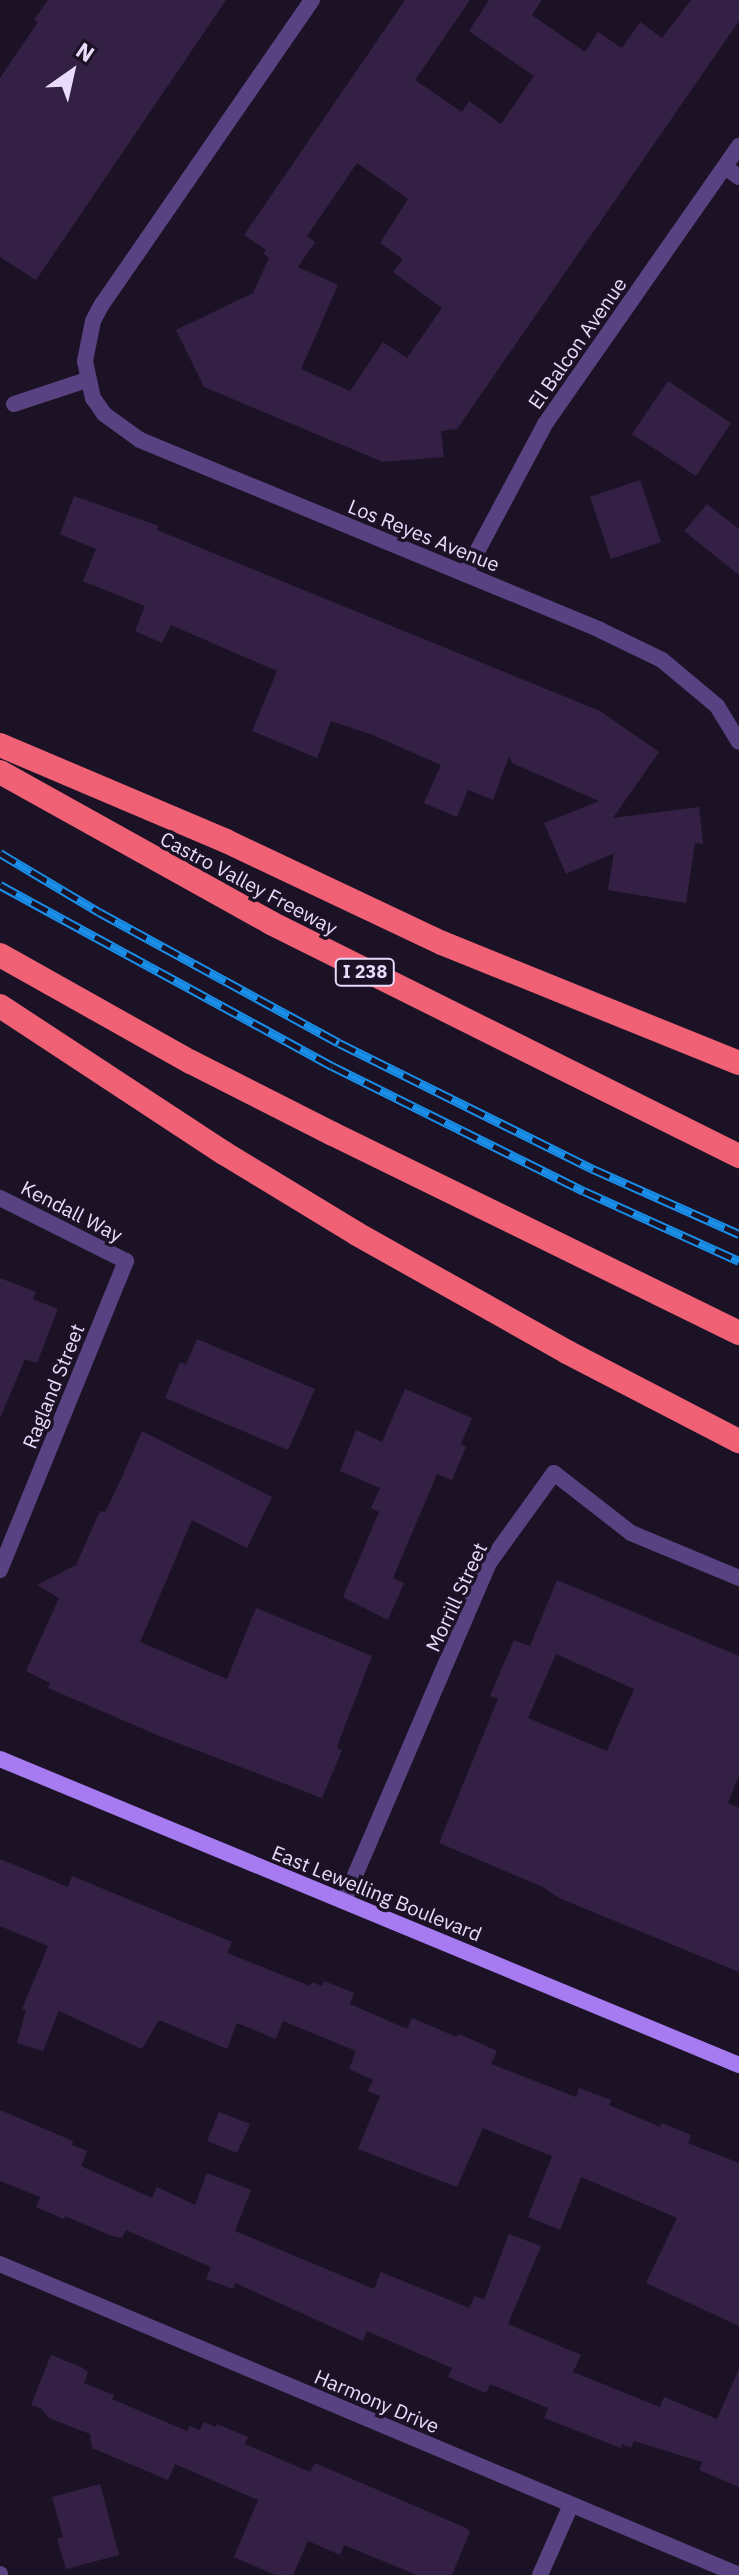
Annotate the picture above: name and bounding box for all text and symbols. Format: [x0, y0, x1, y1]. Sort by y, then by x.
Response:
north arrow [32, 32, 112, 112]
text: N [71, 35, 100, 68]
street label: El Balcon Avenue [523, 273, 631, 413]
street label: Los Reyes Avenue [345, 494, 503, 576]
street label: Castro Valley Freeway [156, 826, 342, 940]
road number: I 238 [333, 958, 397, 986]
street label: Kendall Way [17, 1175, 127, 1247]
street label: Ragland Street [17, 1320, 89, 1452]
street label: Morrill Street [420, 1539, 492, 1655]
street label: East Lewelling Boulevard [269, 1840, 485, 1946]
street label: Harmony Drive [311, 2364, 443, 2438]

